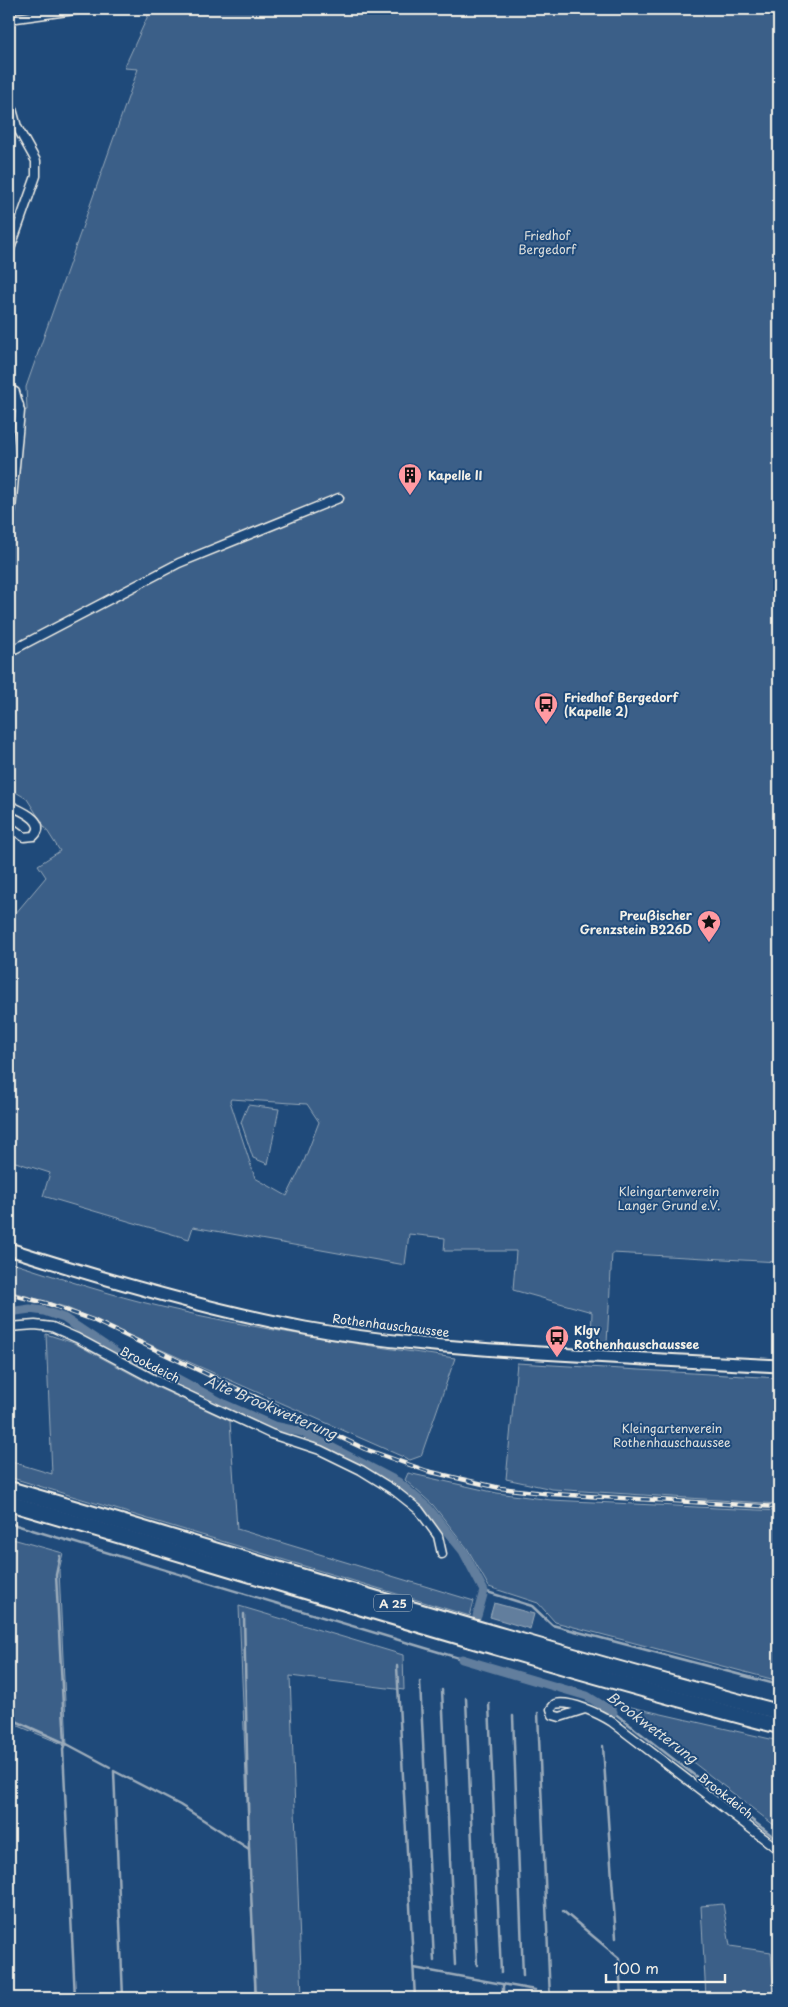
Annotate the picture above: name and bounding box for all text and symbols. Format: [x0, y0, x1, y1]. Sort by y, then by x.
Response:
park label: Friedhof Bergedorf [518, 226, 577, 258]
building icon: Kapelle II [397, 462, 423, 496]
place label: Kapelle II [428, 466, 483, 484]
place label: Friedhof Bergedorf (Kapelle 2) [564, 688, 679, 720]
bus stop icon: Friedhof Bergedorf (Kapelle 2) [533, 691, 559, 725]
place label: Preußischer Grenzstein B226D [580, 906, 693, 938]
place icon: Preußischer Grenzstein B226D [696, 909, 722, 943]
park label: Kleingartenverein Langer Grund e.V. [618, 1182, 720, 1214]
street label: Rothenhauschaussee [331, 1309, 451, 1341]
place label: Klgv Rothenhauschaussee [574, 1321, 700, 1353]
bus stop icon: Klgv Rothenhauschaussee [544, 1324, 570, 1358]
street label: Brookdeich [117, 1341, 183, 1387]
water label: Alte Brookwetterung [202, 1370, 341, 1445]
park label: Kleingartenverein Rothenhauschaussee [613, 1419, 731, 1451]
road number: A 25 [374, 1595, 412, 1612]
water label: Brookwetterung [602, 1686, 703, 1769]
street label: Brookdeich [695, 1768, 757, 1822]
scale bar [606, 1952, 724, 1984]
text: 100 m [613, 1956, 659, 1979]

